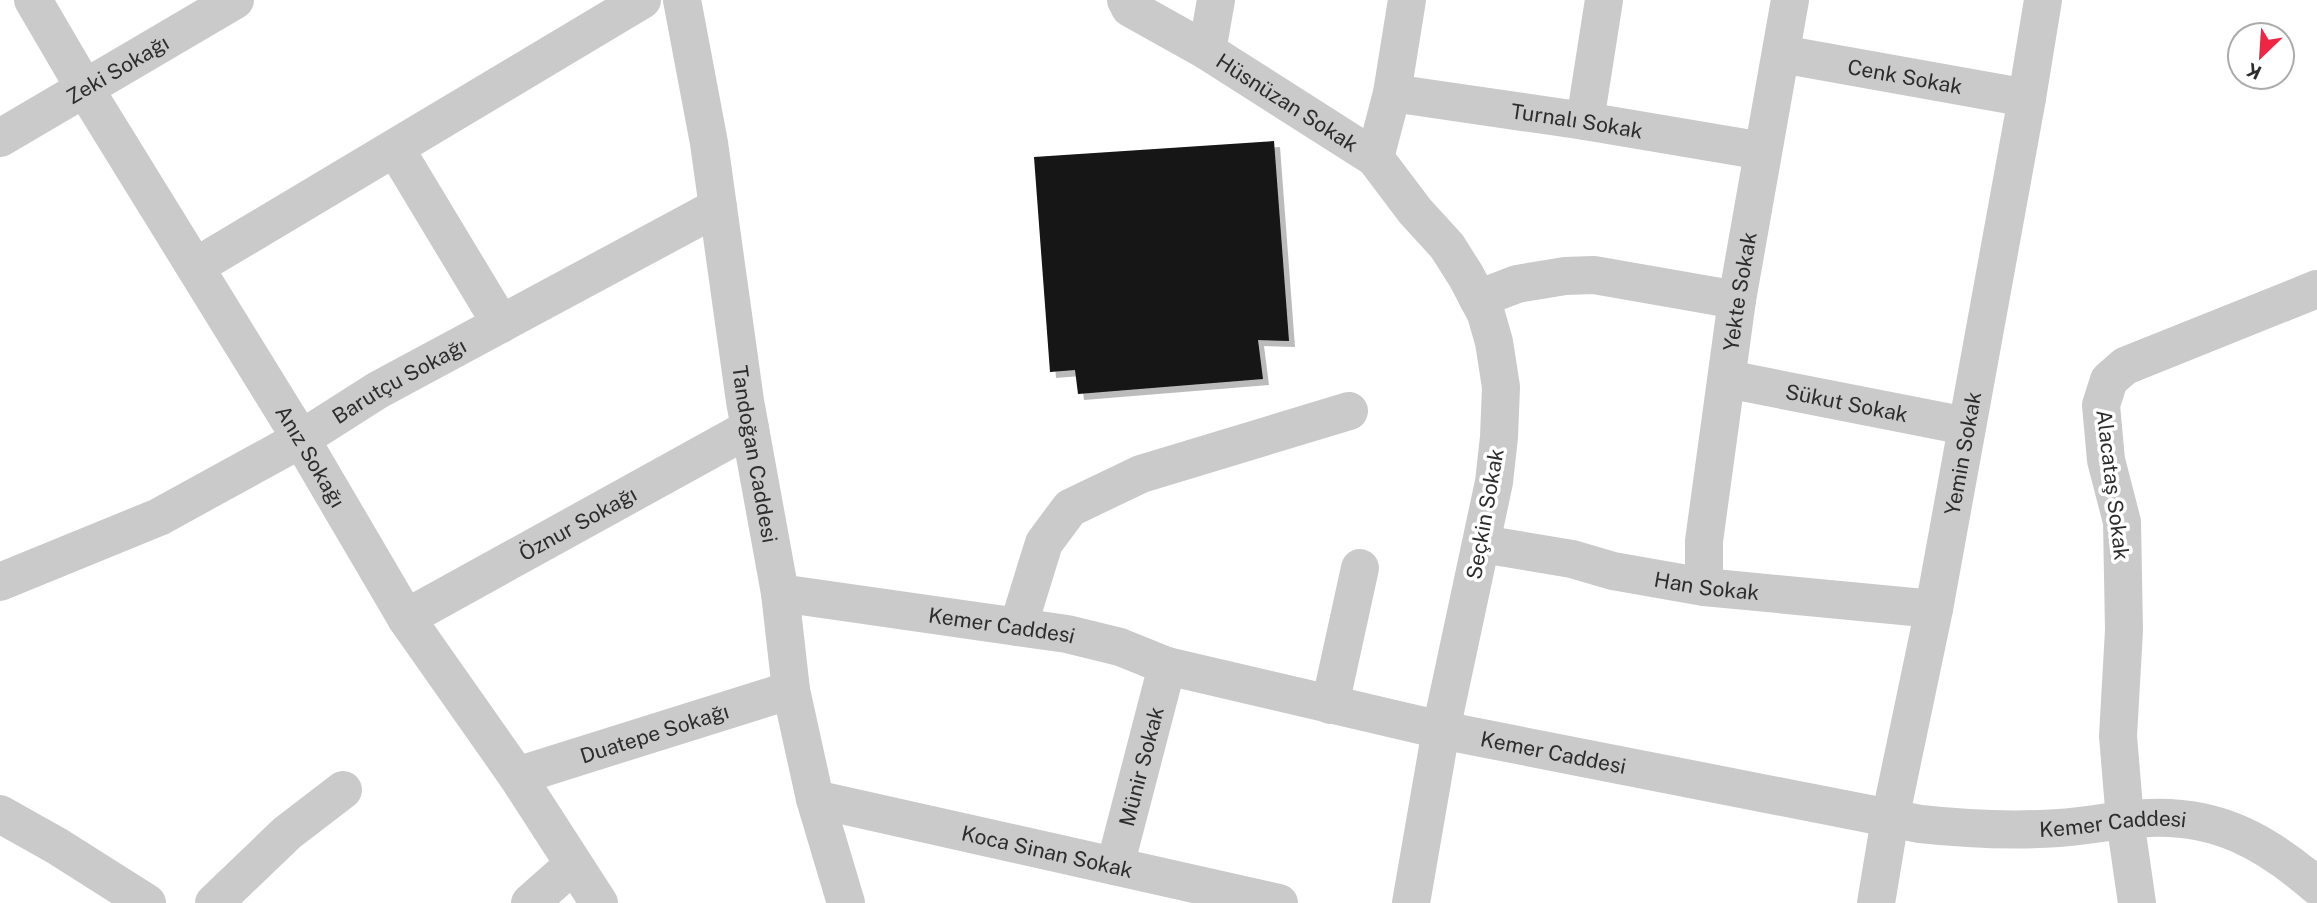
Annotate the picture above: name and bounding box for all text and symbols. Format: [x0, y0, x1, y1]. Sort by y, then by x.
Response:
north arrow [2226, 21, 2296, 91]
street label: Zeki Sokağı [62, 29, 173, 109]
street label: Hüsnüzan Sokak [1212, 48, 1363, 157]
street label: Cenk Sokak [1846, 54, 1965, 99]
text: K [2243, 58, 2265, 84]
street label: Turnalı Sokak [1509, 98, 1645, 143]
street label: Yekte Sokak [1718, 230, 1761, 353]
street label: Barutçu Sokağı [327, 333, 470, 428]
street label: Tandoğan Caddesi [728, 364, 783, 545]
street label: Sükut Sokak [1783, 378, 1910, 427]
street label: Yemin Sokak [1939, 389, 1986, 517]
street label: Anız Sokağı [271, 400, 351, 512]
street label: Alacataş Sokak [2091, 408, 2135, 562]
street label: Seçkin Sokak [1461, 446, 1509, 581]
street label: Öznur Sokağı [514, 481, 641, 566]
street label: Han Sokak [1652, 566, 1761, 605]
street label: Kemer Caddesi [927, 602, 1078, 648]
street label: Duatepe Sokağı [577, 698, 732, 768]
street label: Münir Sokak [1113, 704, 1168, 829]
street label: Kemer Caddesi [1478, 726, 1628, 779]
street label: Kemer Caddesi [2039, 805, 2188, 841]
street label: Koca Sinan Sokak [959, 820, 1136, 882]

